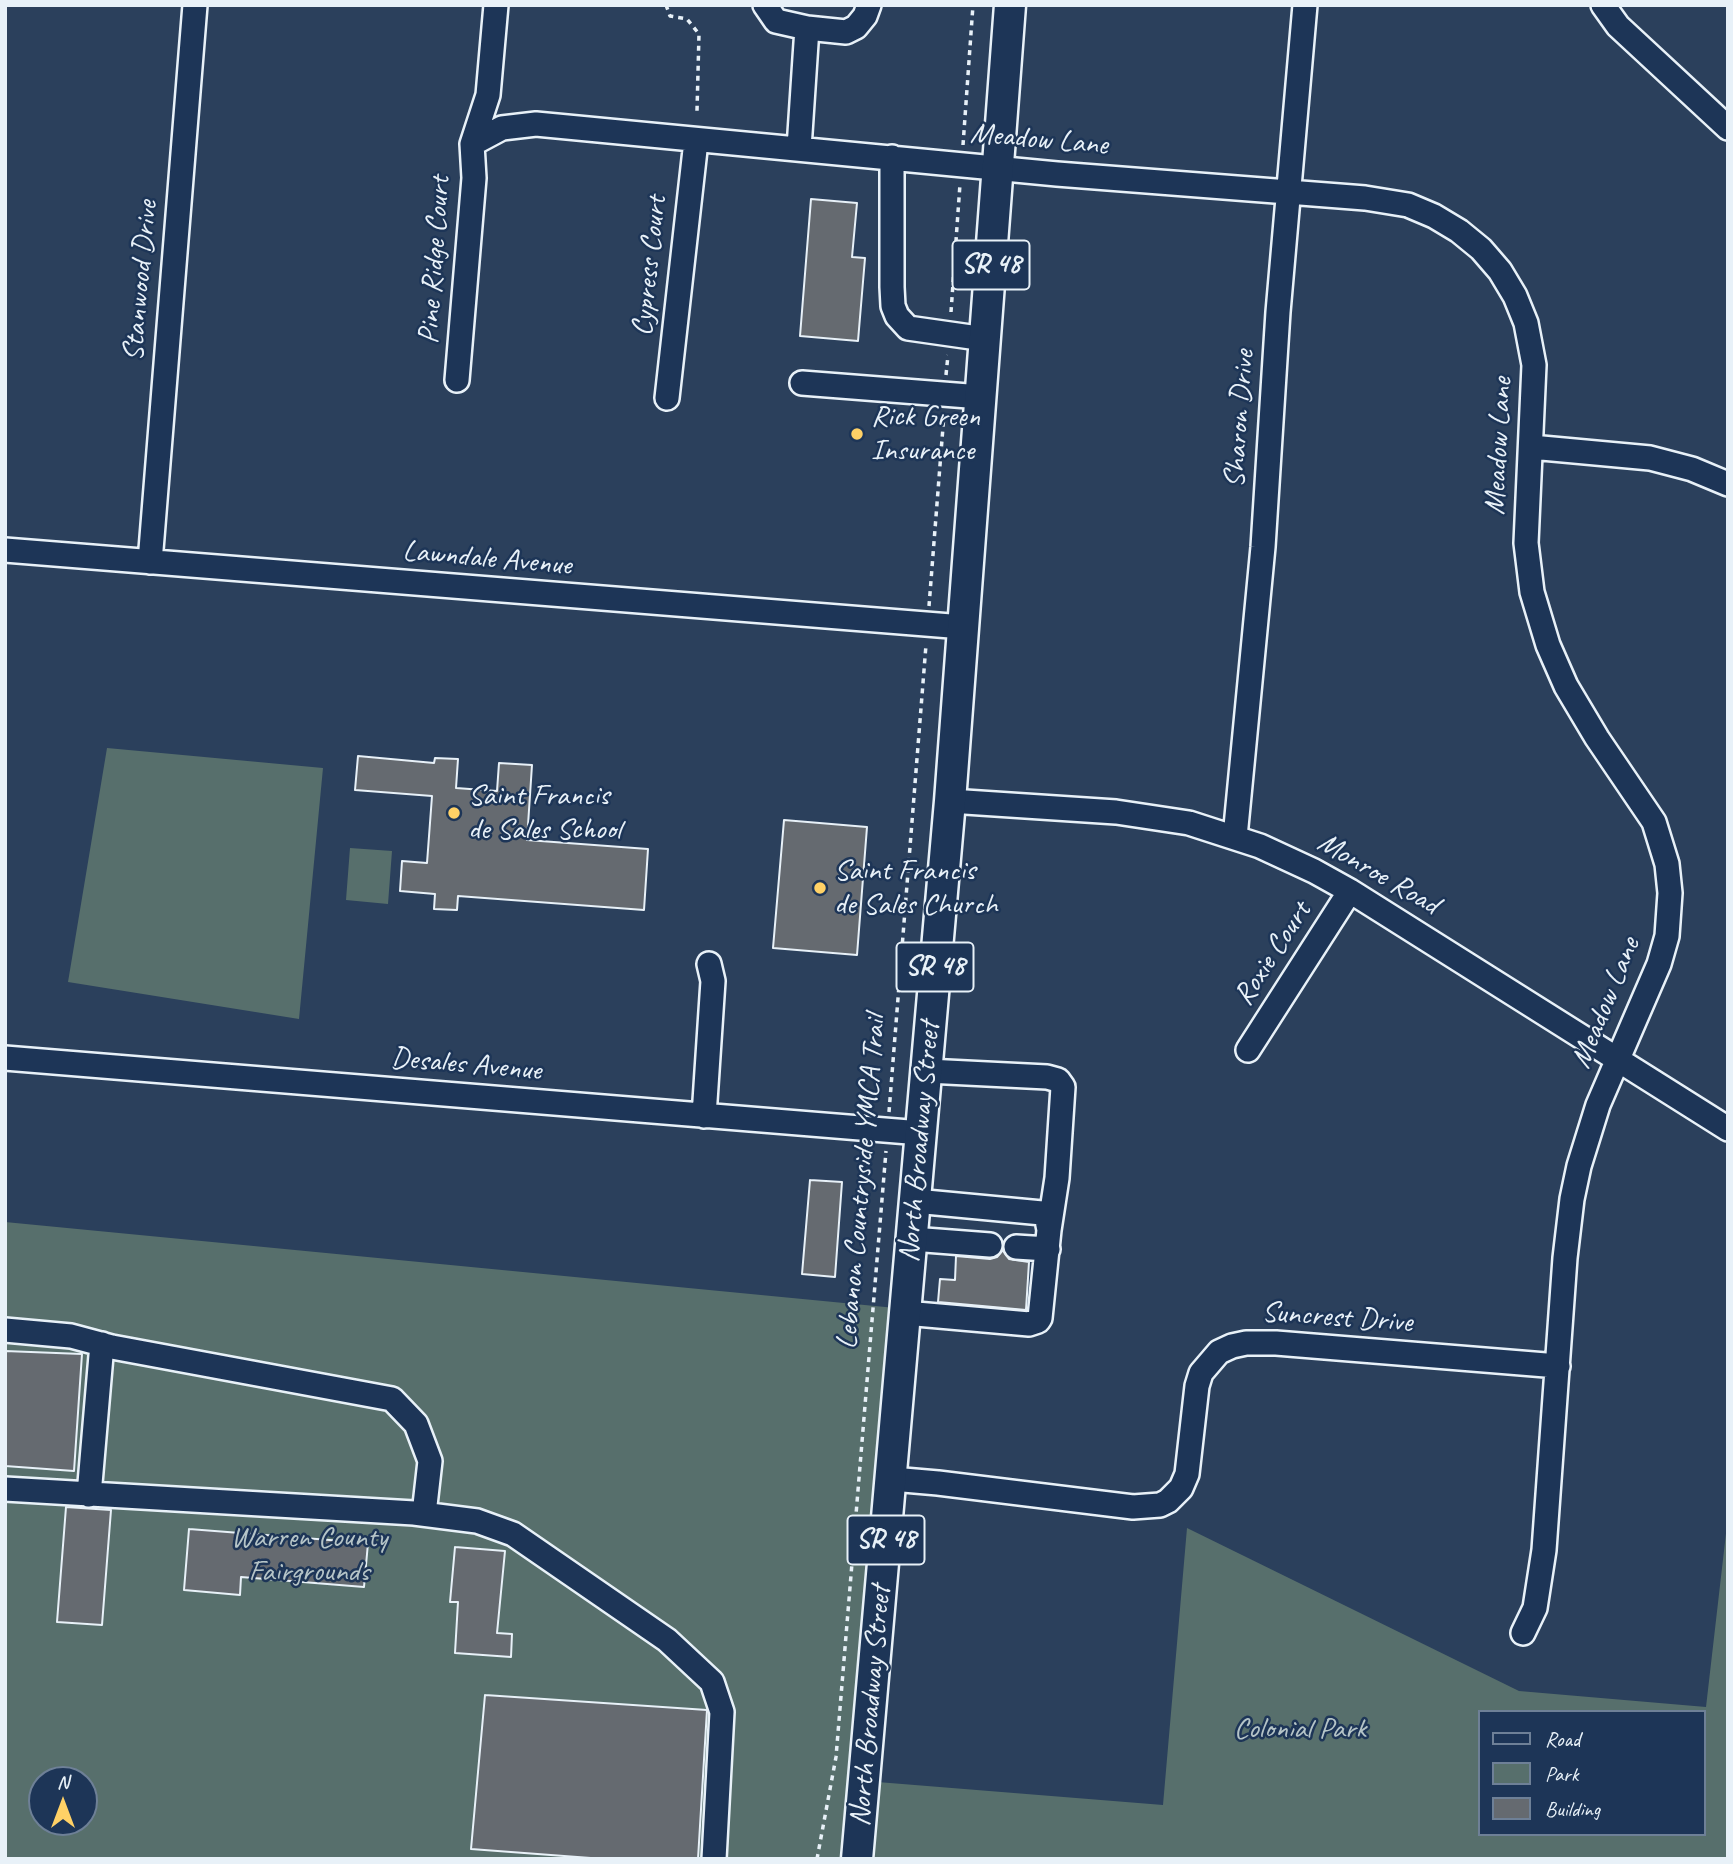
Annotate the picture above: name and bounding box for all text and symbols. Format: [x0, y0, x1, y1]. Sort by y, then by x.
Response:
street label: Meadow Lane [969, 116, 1109, 164]
street label: Pine Ridge Court [411, 175, 459, 345]
street label: Cypress Court [625, 194, 675, 338]
street label: Stanwood Drive [116, 199, 166, 363]
road number: SR 48 [953, 240, 1030, 290]
street label: Sharon Drive [1217, 349, 1263, 489]
street label: Meadow Lane [1477, 376, 1521, 516]
place label: Rick Green Insurance [871, 399, 980, 470]
marker: Rick Green Insurance [849, 426, 865, 442]
street label: Lawndale Avenue [401, 534, 573, 584]
place label: Saint Francis de Sales School [468, 778, 621, 848]
marker: Saint Francis de Sales School [446, 805, 462, 821]
street label: Monroe Road [1311, 825, 1445, 923]
place label: Saint Francis de Sales Church [834, 853, 998, 923]
marker: Saint Francis de Sales Church [812, 880, 828, 896]
street label: Roxie Court [1226, 896, 1320, 1012]
street label: Meadow Lane [1564, 932, 1648, 1074]
road number: SR 48 [897, 942, 974, 992]
street label: Lebanon Countryside YMCA Trail [829, 1013, 895, 1351]
street label: North Broadway Street [892, 1020, 948, 1264]
street label: Desales Avenue [389, 1040, 543, 1090]
street label: Suncrest Drive [1260, 1295, 1414, 1341]
road number: SR 48 [848, 1516, 924, 1564]
park label: Warren County Fairgrounds [231, 1520, 387, 1590]
street label: North Broadway Street [843, 1584, 899, 1828]
legend [1478, 1710, 1705, 1836]
park label: Colonial Park [1234, 1711, 1366, 1747]
text: Road [1545, 1726, 1580, 1752]
text: Park [1545, 1761, 1578, 1787]
north arrow [28, 1766, 98, 1836]
text: N [57, 1770, 69, 1794]
text: Building [1545, 1796, 1600, 1822]

